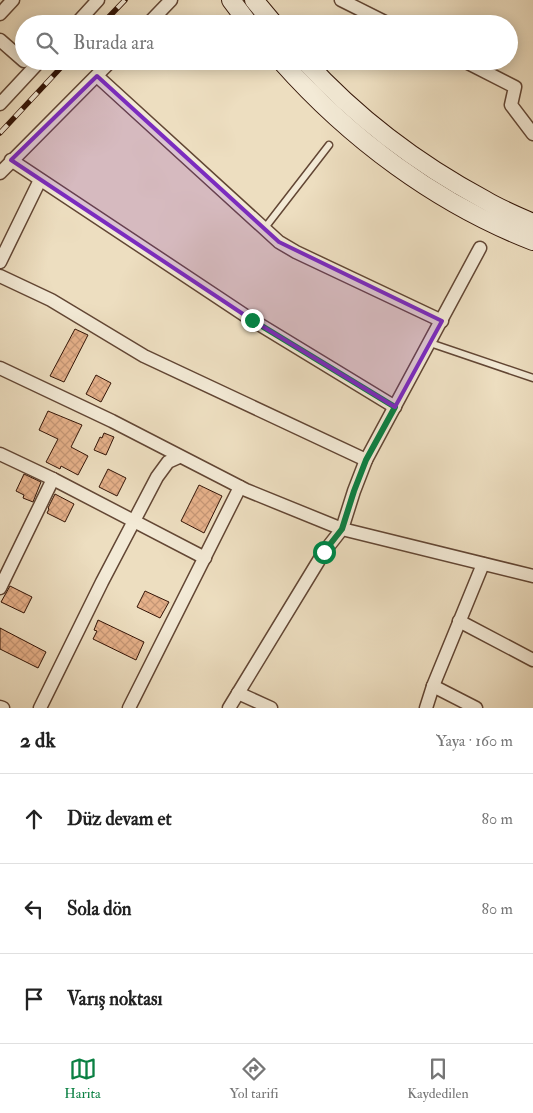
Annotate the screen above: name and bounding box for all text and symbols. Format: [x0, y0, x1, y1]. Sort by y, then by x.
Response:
search box [15, 15, 518, 70]
icon: search [33, 29, 61, 57]
text: Burada ara [73, 31, 154, 55]
route end [241, 309, 264, 332]
route start [313, 541, 336, 564]
text: 2 dk [20, 727, 55, 754]
text: Yaya · 160 m [436, 731, 513, 751]
icon: ahead [20, 805, 48, 833]
text: Düz devam et [67, 807, 172, 831]
text: 80 m [482, 809, 513, 829]
icon: left [20, 895, 48, 923]
text: Sola dön [67, 897, 132, 921]
text: 80 m [482, 899, 513, 919]
icon: arrive [20, 985, 48, 1013]
text: Varış noktası [67, 987, 163, 1011]
tab: Harita [64, 1055, 101, 1102]
tab: Yol tarifi [230, 1055, 279, 1102]
tab: Kaydedilen [407, 1055, 469, 1102]

